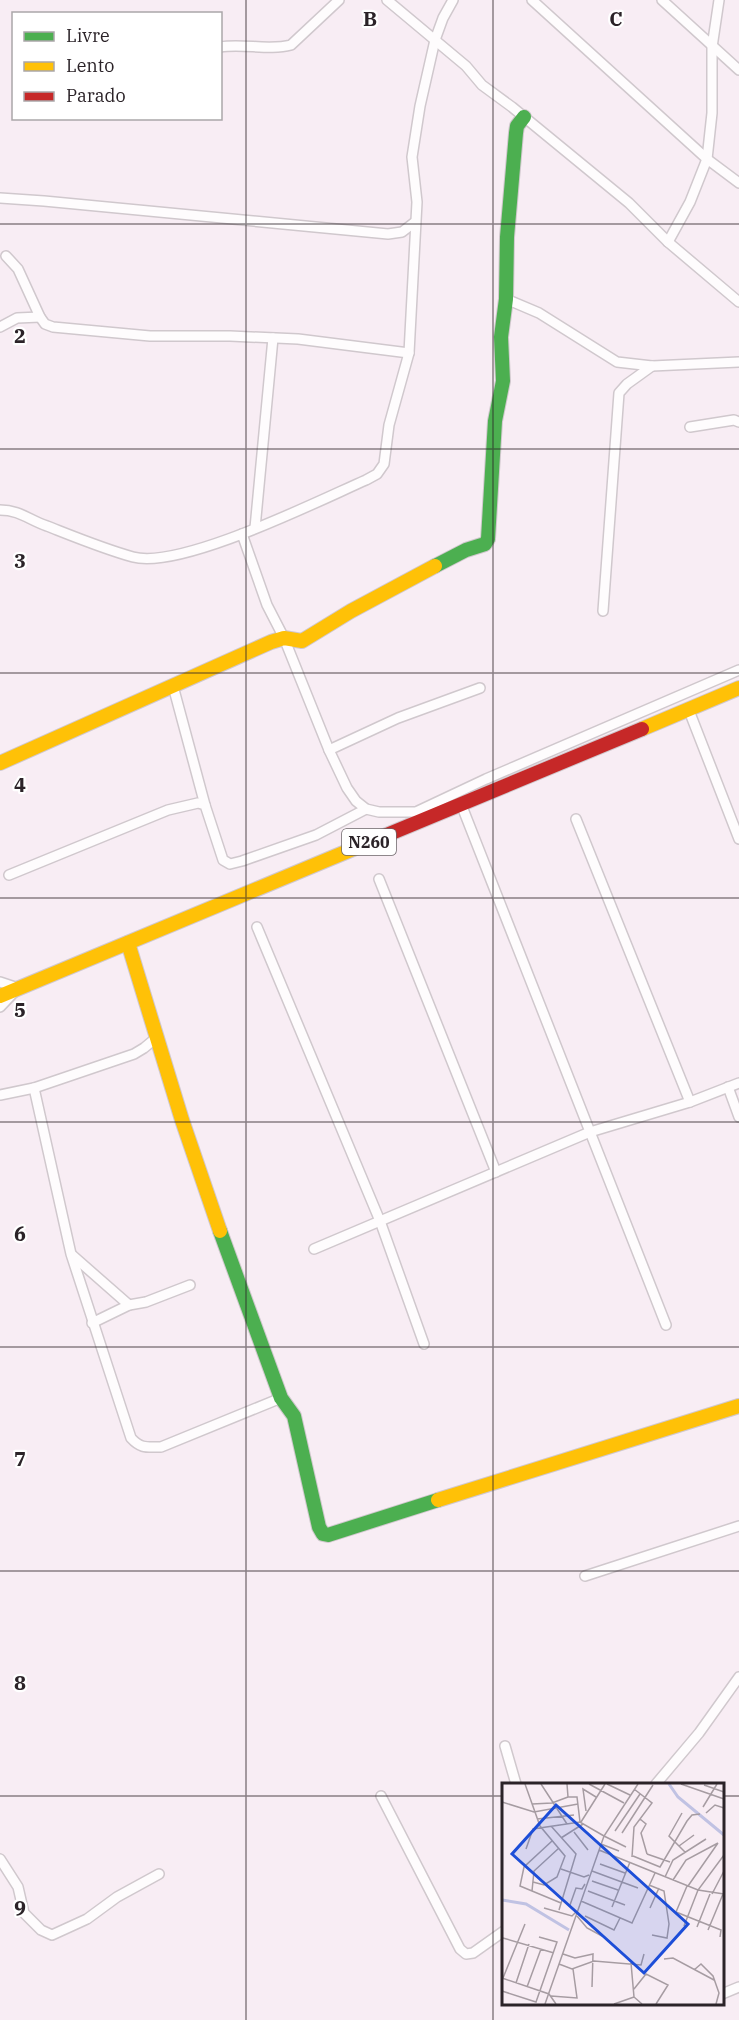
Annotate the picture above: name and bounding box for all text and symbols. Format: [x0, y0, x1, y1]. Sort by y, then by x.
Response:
text: B [363, 5, 377, 32]
text: C [609, 5, 623, 32]
legend [12, 12, 222, 120]
text: Livre [66, 24, 110, 47]
text: Lento [66, 54, 114, 77]
text: Parado [66, 84, 126, 107]
text: 2 [14, 322, 26, 349]
text: 3 [14, 547, 26, 574]
text: 4 [14, 771, 26, 798]
road number: N260 [342, 829, 396, 855]
text: 5 [14, 996, 26, 1023]
text: 6 [14, 1220, 26, 1247]
text: 7 [14, 1445, 26, 1472]
text: 8 [14, 1669, 26, 1696]
inset map [502, 1783, 724, 2005]
text: 9 [14, 1894, 26, 1921]

